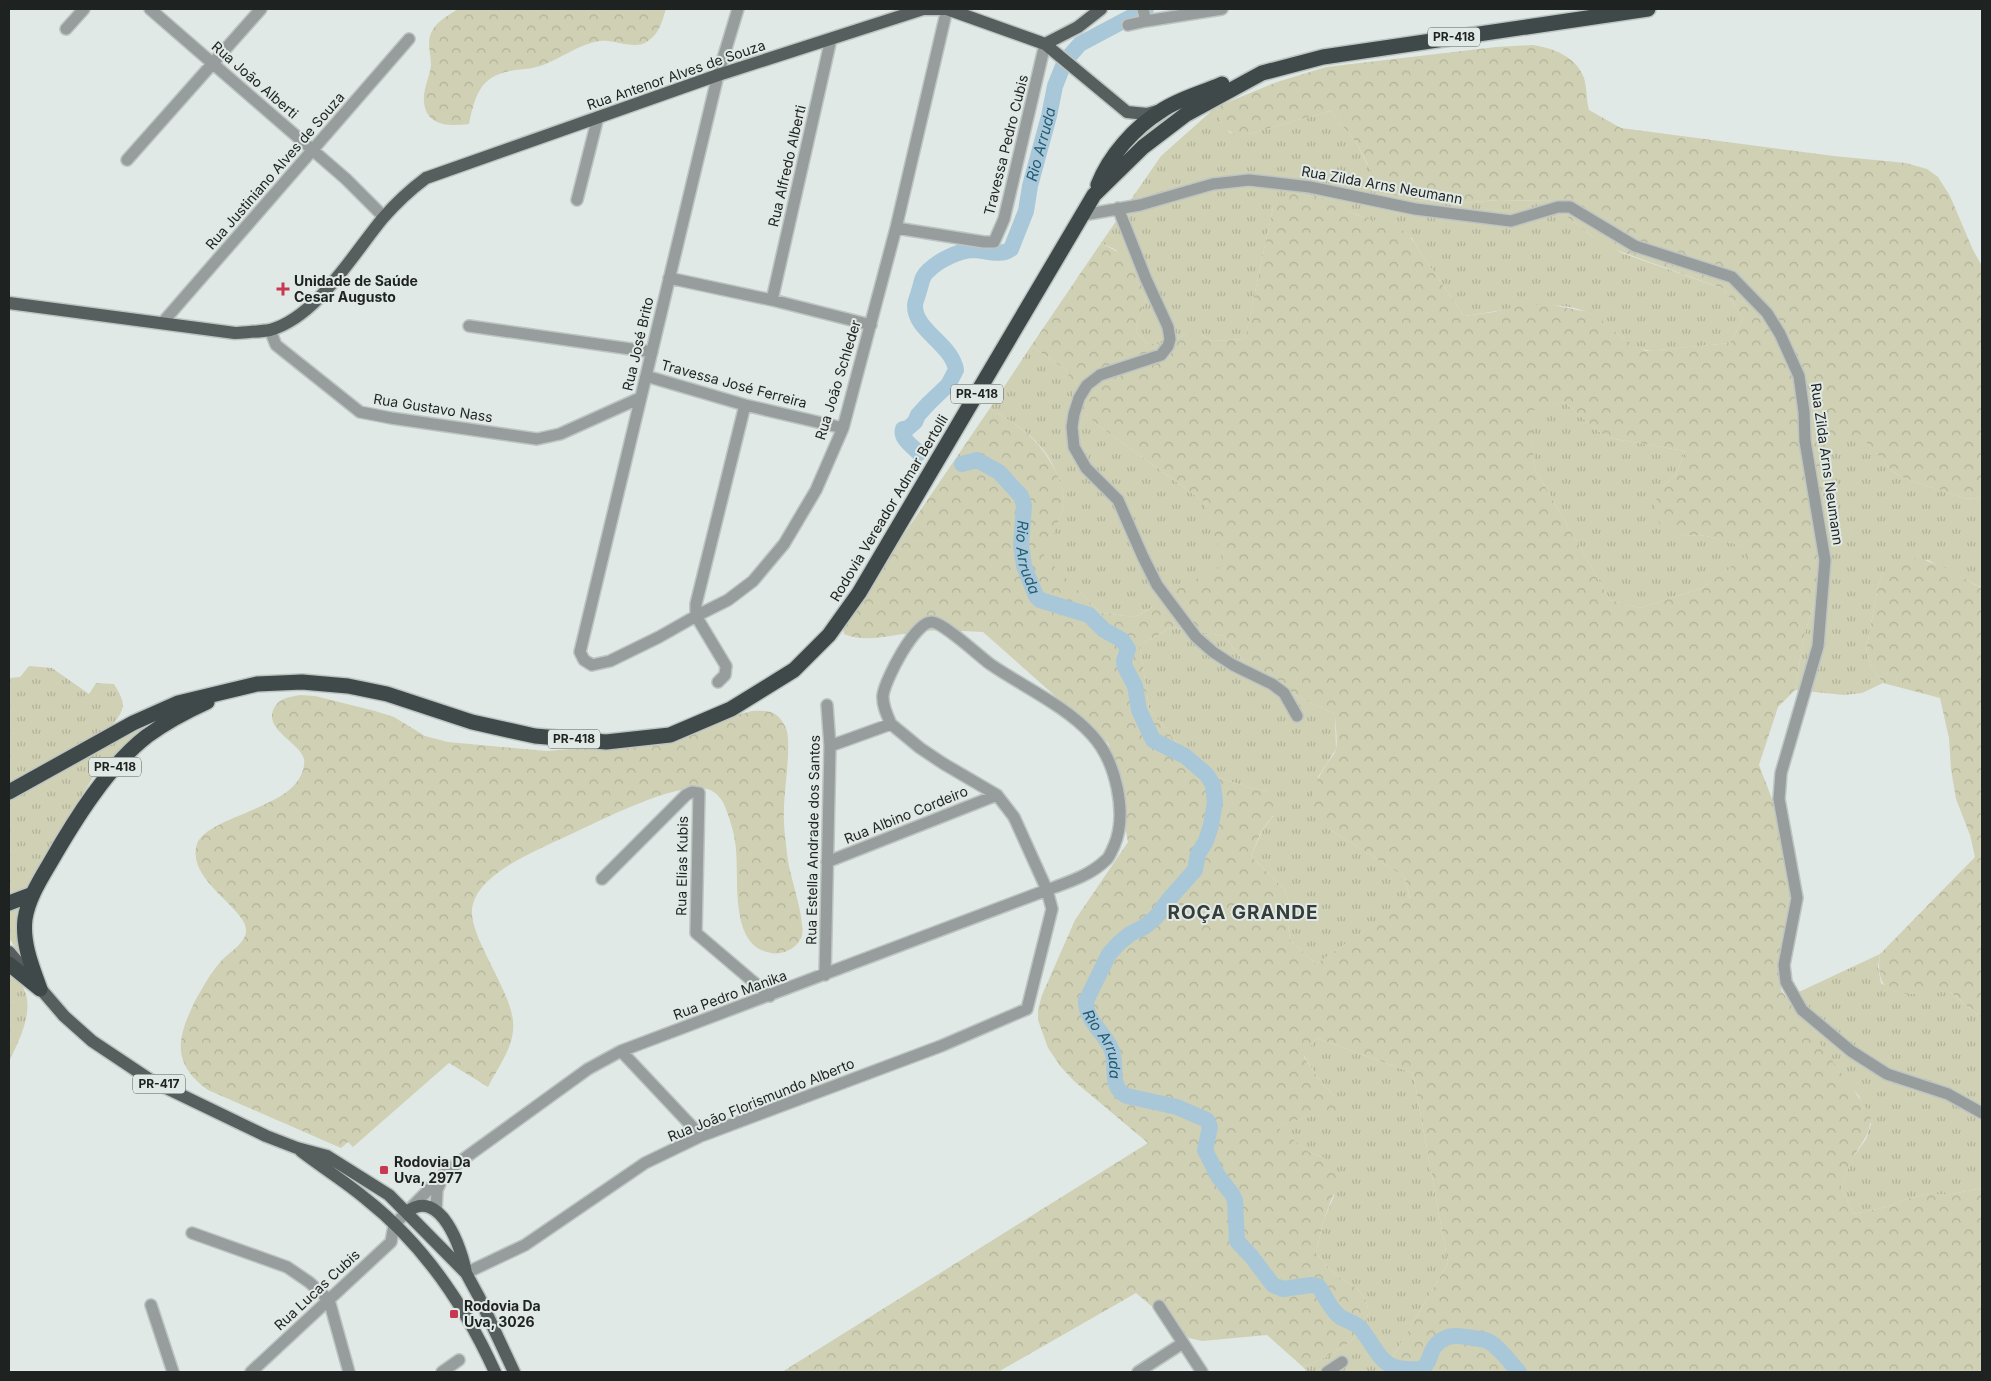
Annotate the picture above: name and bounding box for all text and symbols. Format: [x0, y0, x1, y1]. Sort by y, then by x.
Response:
road number: PR-418 [1428, 28, 1480, 46]
street label: Rua Antenor Alves de Souza [584, 36, 767, 113]
street label: Rua João Alberti [209, 37, 302, 122]
street label: Travessa Pedro Cubis [980, 73, 1031, 217]
street label: Rua Justiniano Alves de Souza [202, 89, 348, 253]
street label: Rua Alfredo Alberti [764, 103, 809, 229]
water label: Rio Arruda [1022, 106, 1059, 183]
street label: Rua Zilda Arns Neumann [1300, 162, 1464, 207]
place label: Unidade de Saúde Cesar Augusto [294, 272, 418, 305]
marker: Unidade de Saúde Cesar Augusto [276, 282, 290, 296]
street label: Rua José Brito [618, 295, 657, 392]
street label: Rua João Schleder [811, 318, 864, 442]
street label: Travessa José Ferreira [659, 356, 809, 411]
street label: Rua Zilda Arns Neumann [1808, 382, 1847, 546]
road number: PR-418 [951, 384, 1003, 404]
street label: Rua Gustavo Nass [372, 390, 494, 425]
street label: Rodovia Vereador Admar Bertolli [826, 411, 951, 604]
water label: Rio Arruda [1012, 520, 1044, 597]
road number: PR-418 [548, 730, 600, 749]
street label: Rua Estella Andrade dos Santos [802, 735, 823, 945]
road number: PR-418 [89, 758, 141, 776]
street label: Rua Albino Cordeiro [841, 782, 970, 847]
street label: Rua Elias Kubis [672, 816, 691, 916]
district label: ROÇA GRANDE [1167, 901, 1319, 924]
street label: Rua Pedro Manika [671, 966, 789, 1023]
water label: Rio Arruda [1079, 1006, 1125, 1079]
street label: Rua João Florismundo Alberto [665, 1054, 857, 1145]
road number: PR-417 [133, 1074, 185, 1094]
place label: Rodovia Da Uva, 2977 [394, 1153, 471, 1186]
marker: Rodovia Da Uva, 2977 [378, 1164, 390, 1176]
street label: Rua Lucas Cubis [270, 1246, 363, 1334]
place label: Rodovia Da Uva, 3026 [464, 1297, 541, 1330]
marker: Rodovia Da Uva, 3026 [448, 1308, 460, 1320]

